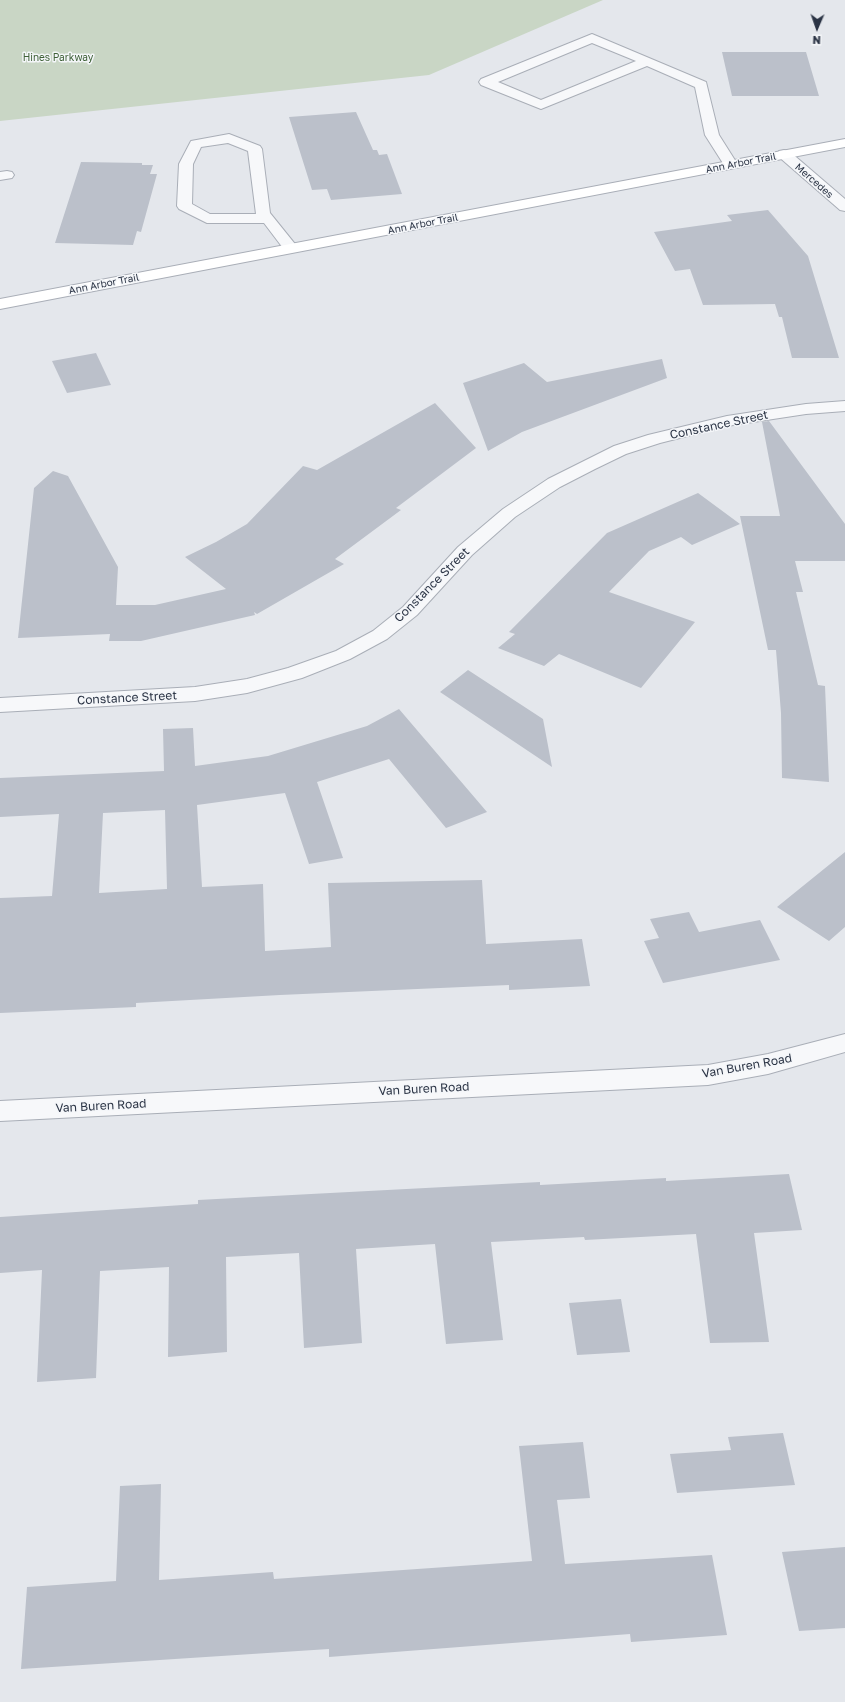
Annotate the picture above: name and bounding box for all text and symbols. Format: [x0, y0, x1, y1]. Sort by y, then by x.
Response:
north arrow [797, 8, 837, 48]
text: N [812, 34, 821, 47]
park label: Hines Parkway [23, 52, 93, 64]
street label: Ann Arbor Trail [705, 150, 777, 176]
street label: Mercedes [792, 161, 836, 201]
street label: Ann Arbor Trail [387, 211, 459, 237]
street label: Ann Arbor Trail [68, 271, 140, 297]
street label: Constance Street [669, 408, 769, 442]
street label: Constance Street [392, 545, 472, 625]
street label: Constance Street [77, 688, 177, 708]
street label: Van Buren Road [701, 1051, 793, 1081]
street label: Van Buren Road [378, 1079, 470, 1099]
street label: Van Buren Road [55, 1096, 147, 1116]

